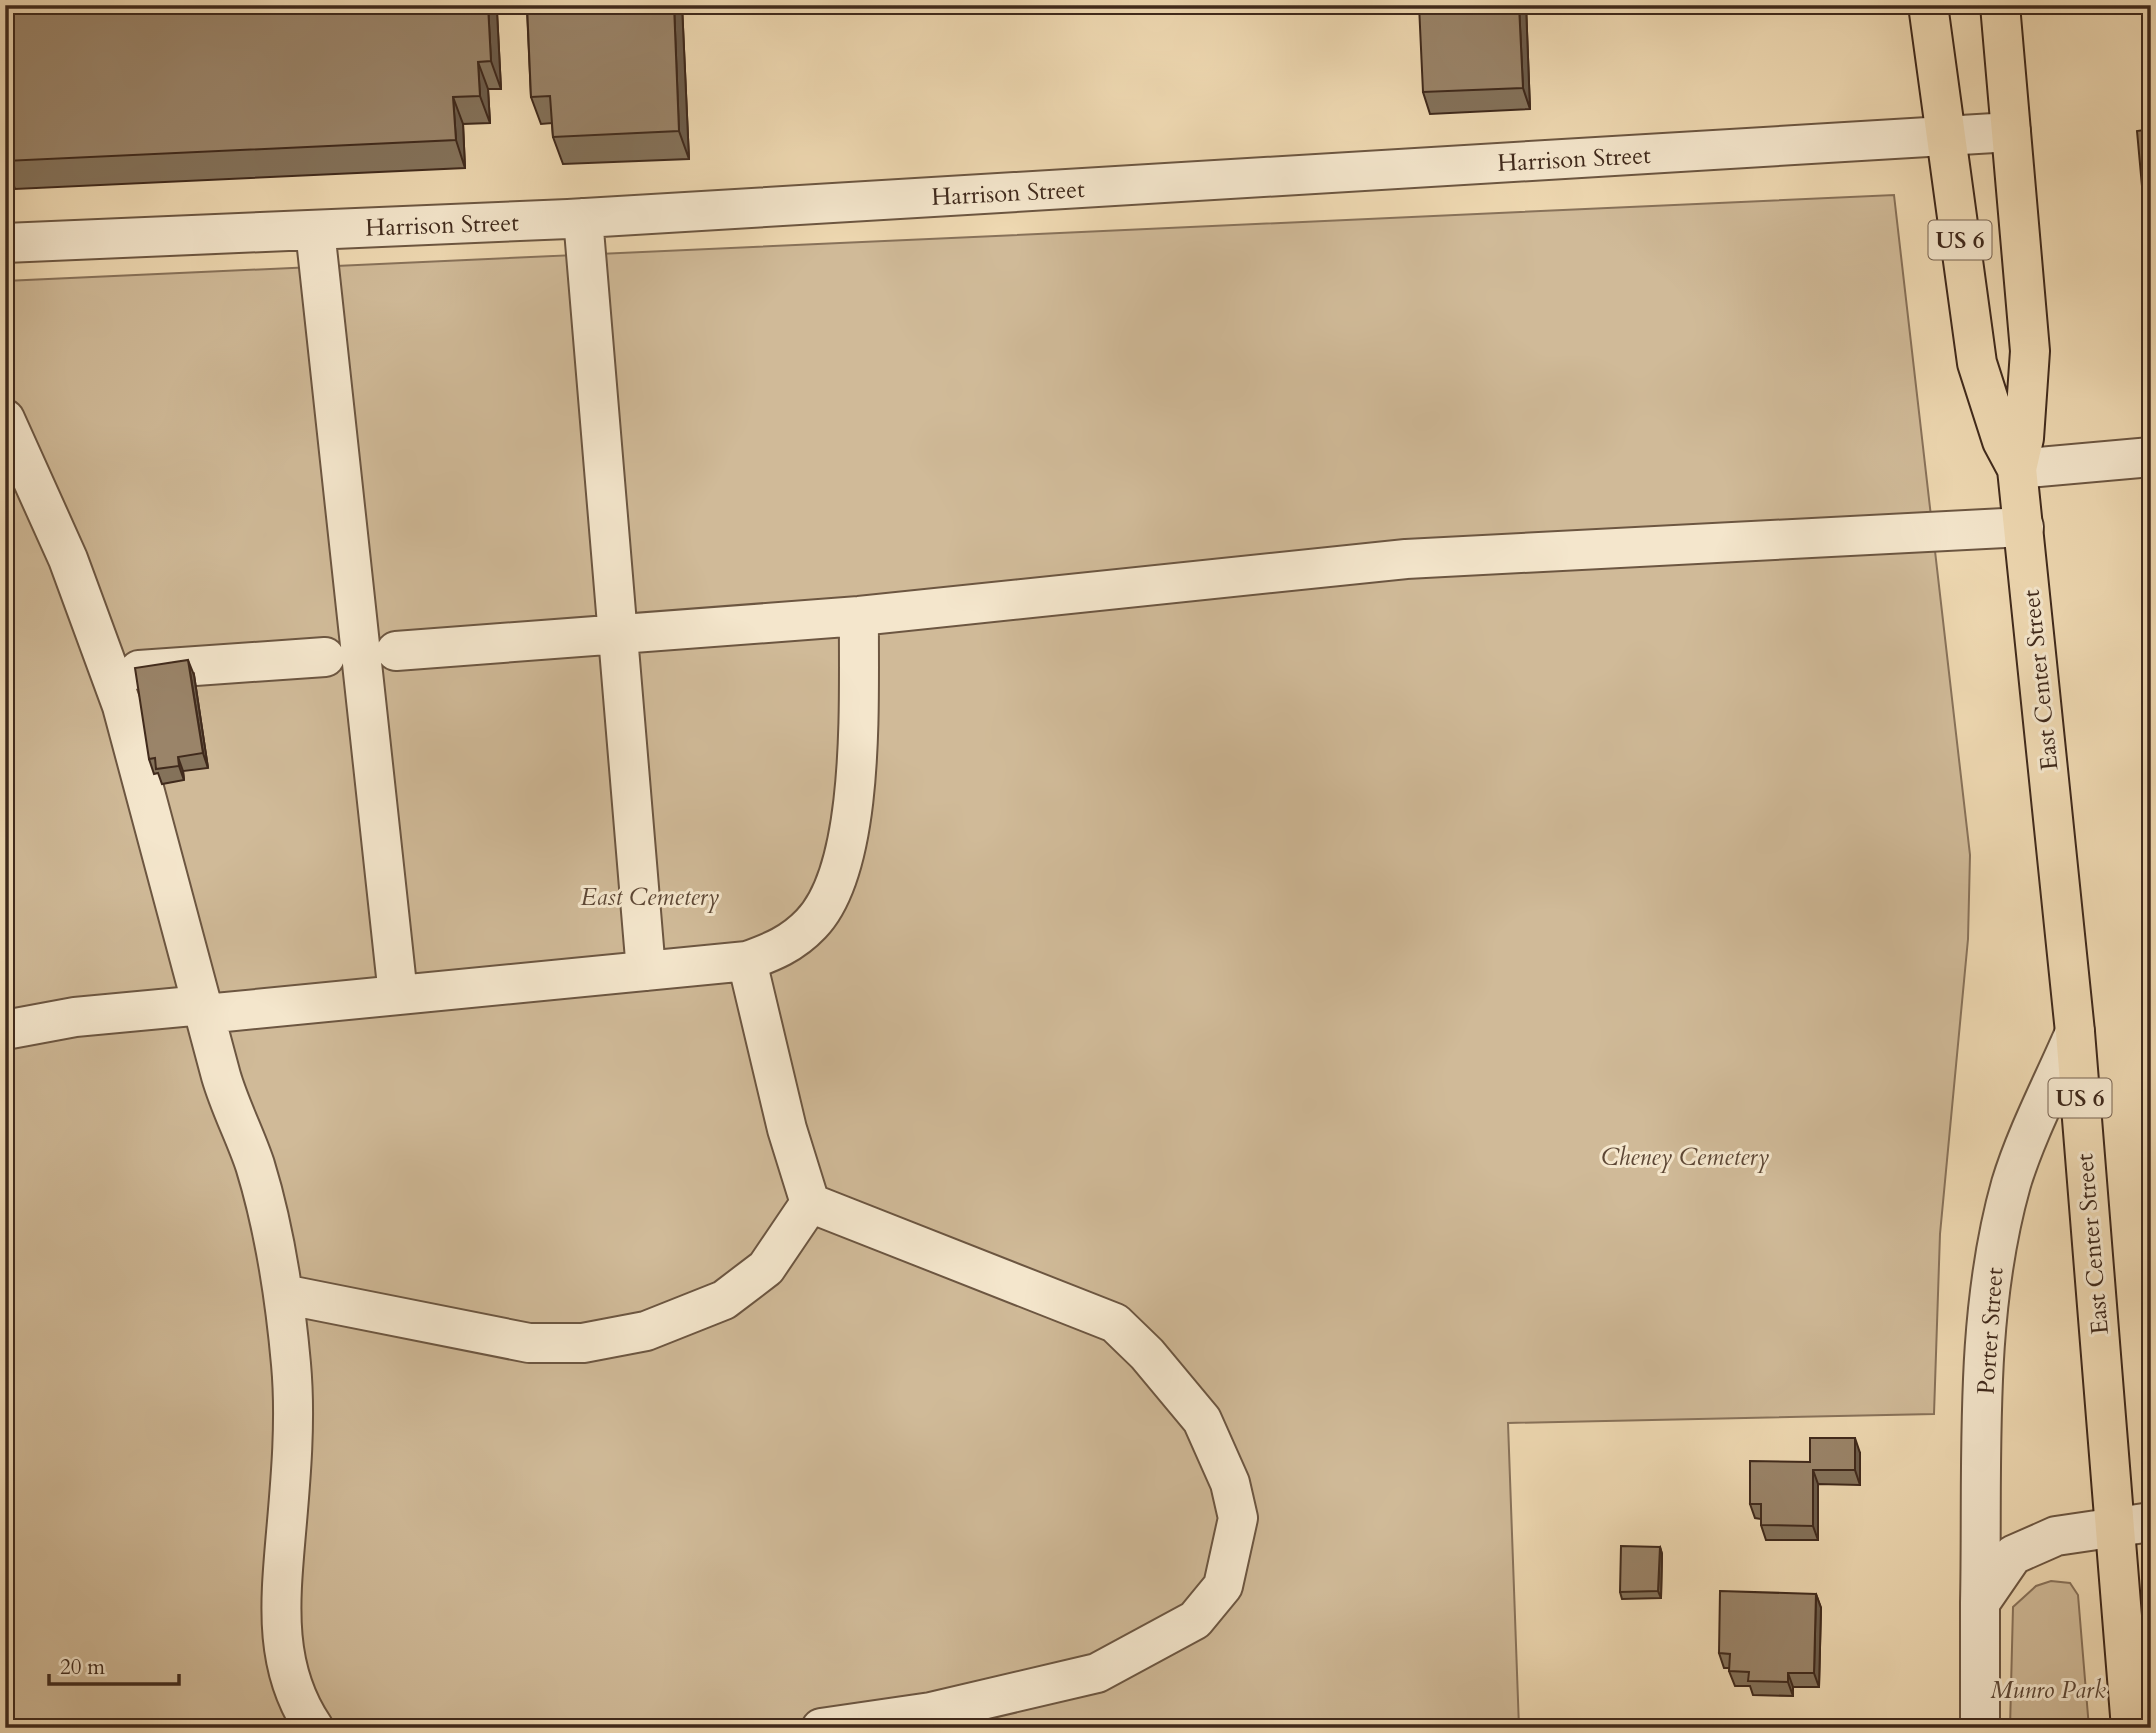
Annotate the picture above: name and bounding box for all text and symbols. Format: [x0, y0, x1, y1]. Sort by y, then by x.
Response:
street label: Harrison Street [1497, 139, 1652, 180]
street label: Harrison Street [931, 173, 1086, 214]
street label: Harrison Street [365, 206, 520, 245]
road number: US 6 [1928, 220, 1992, 260]
street label: East Center Street [2015, 588, 2066, 772]
park label: East Cemetery [581, 881, 720, 914]
road number: US 6 [2048, 1078, 2112, 1118]
park label: Cheney Cemetery [1601, 1141, 1769, 1174]
street label: East Center Street [2068, 1152, 2117, 1336]
street label: Porter Street [1970, 1266, 2011, 1396]
scale bar [49, 1642, 178, 1686]
text: 20 m [60, 1653, 105, 1682]
park label: Munro Park [1990, 1674, 2106, 1707]

